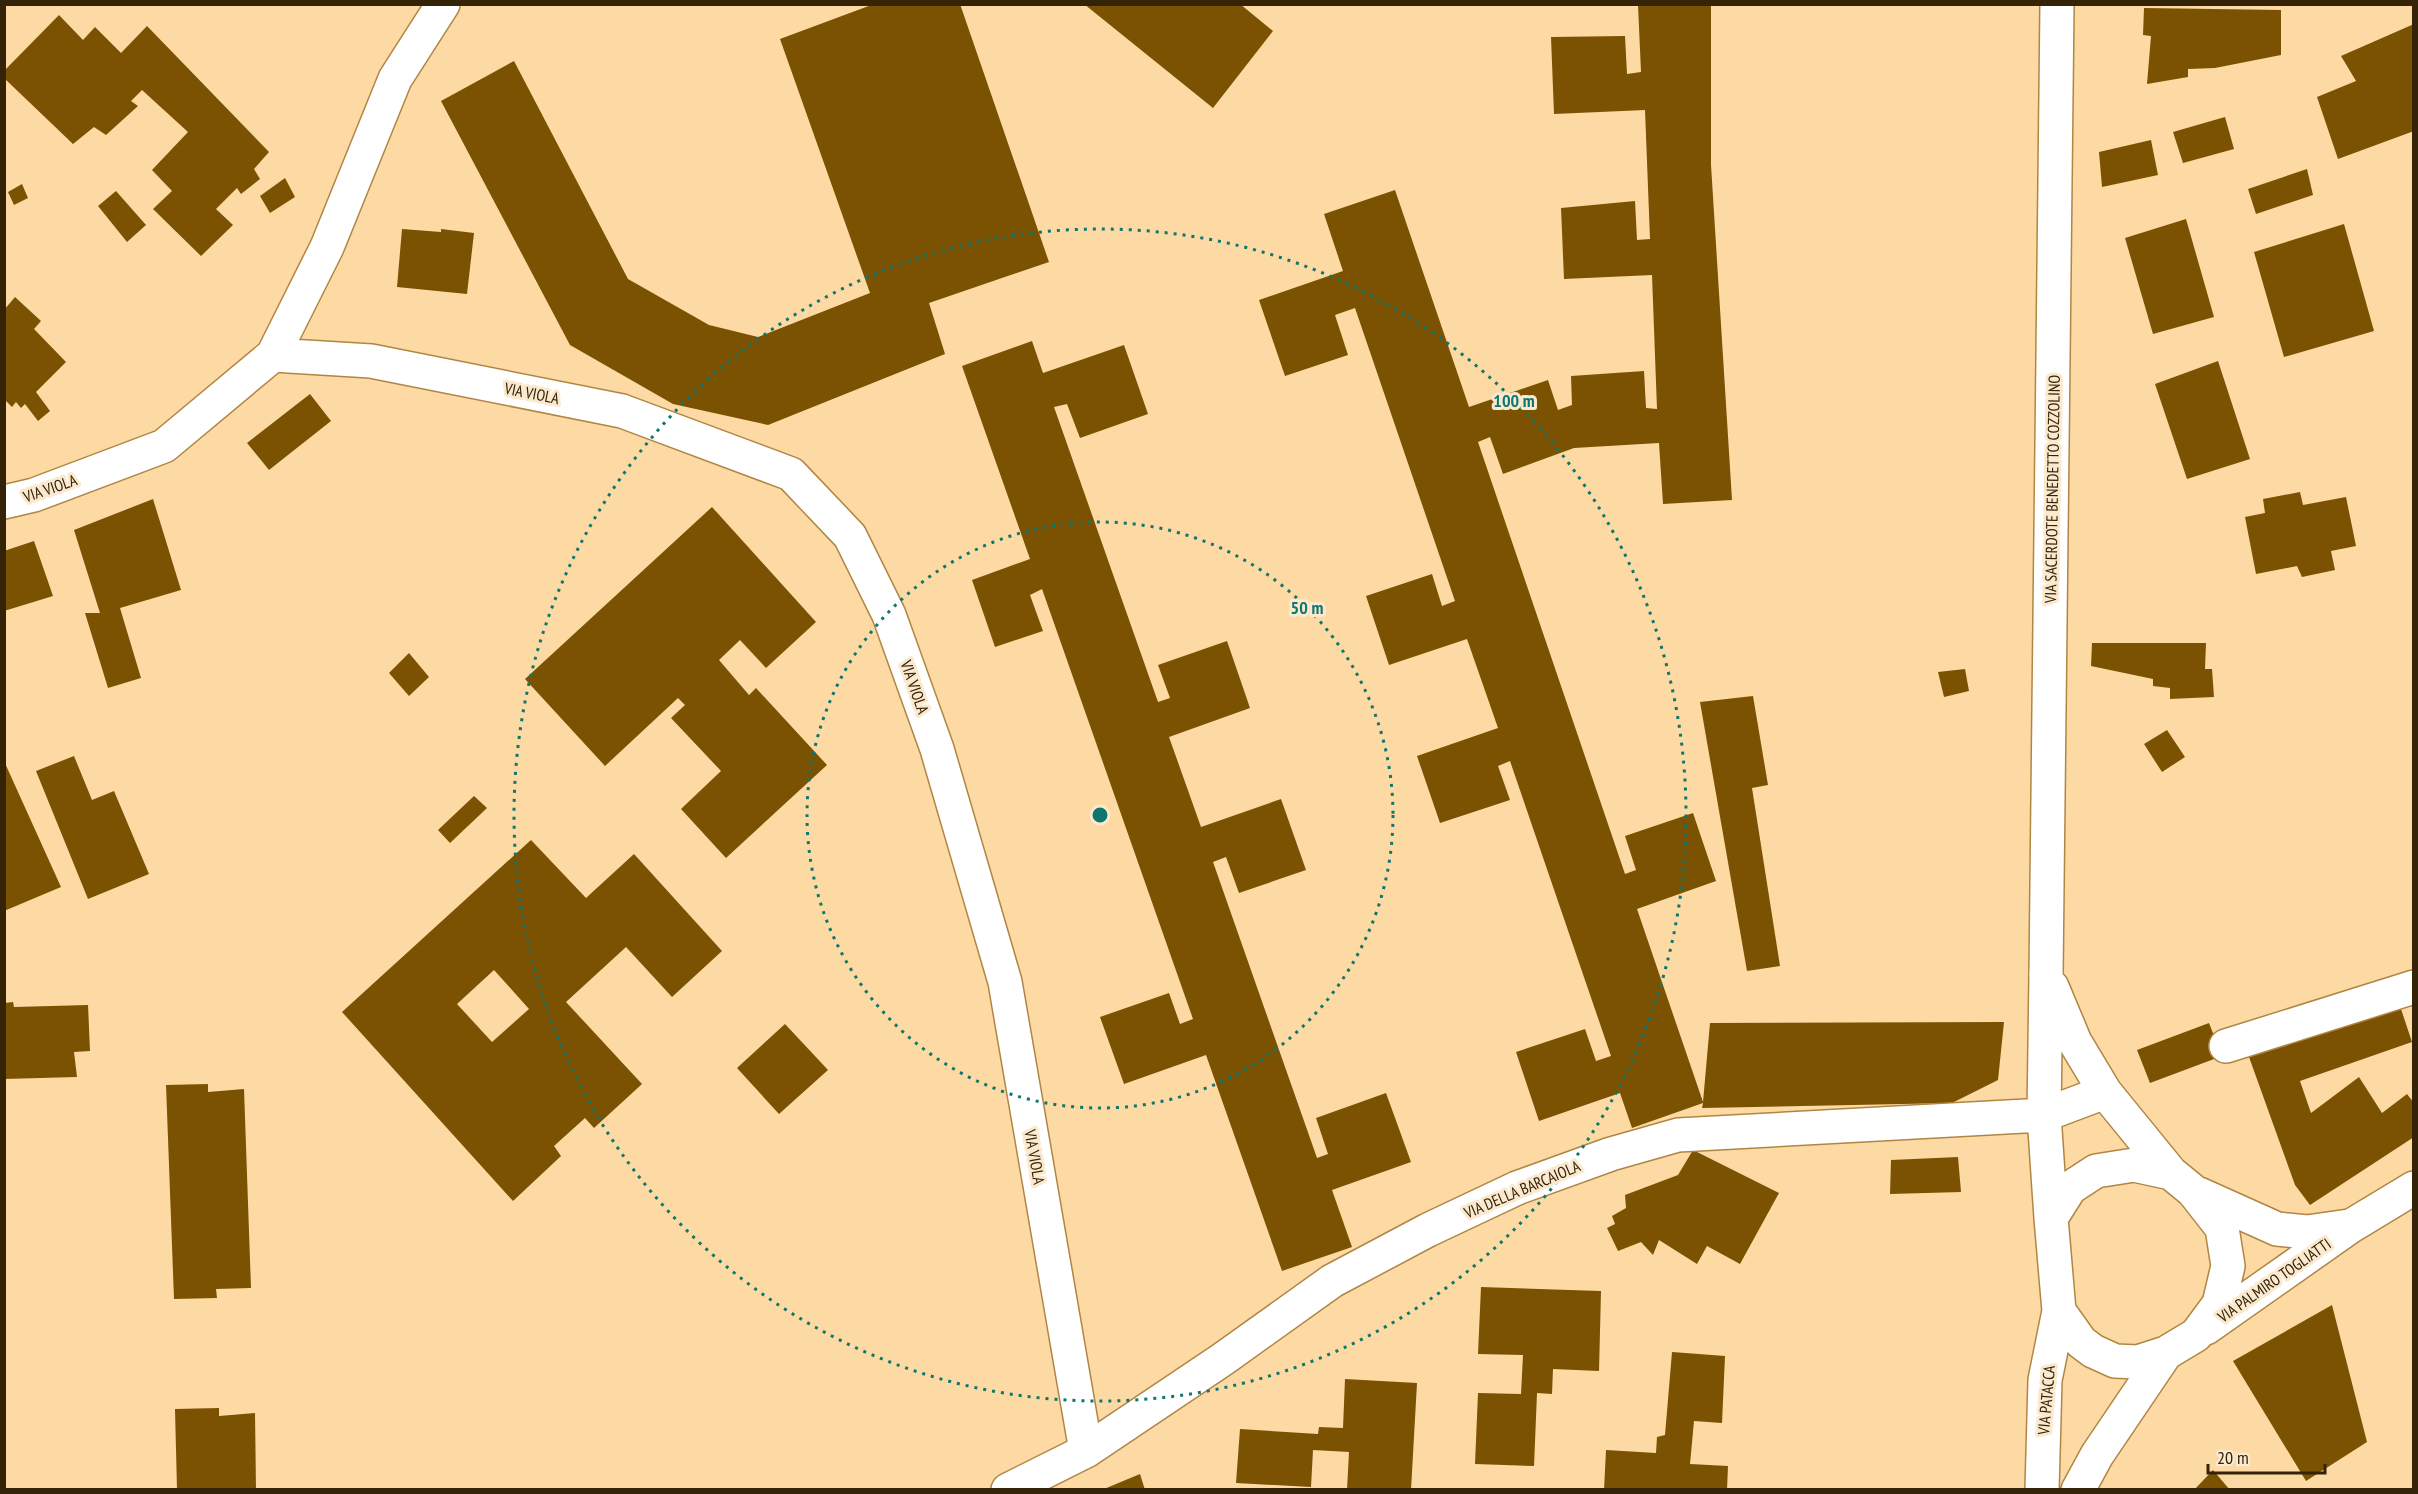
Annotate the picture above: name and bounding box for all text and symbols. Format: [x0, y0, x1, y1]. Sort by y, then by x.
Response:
street label: VIA SACERDOTE BENEDETTO COZZOLINO [2040, 374, 2064, 604]
street label: VIA VIOLA [502, 378, 562, 408]
text: 100 m [1493, 389, 1535, 412]
street label: VIA VIOLA [20, 469, 80, 507]
text: 50 m [1291, 596, 1323, 619]
street label: VIA VIOLA [896, 657, 934, 717]
centre of rings [1090, 805, 1110, 825]
street label: VIA VIOLA [1020, 1127, 1050, 1186]
street label: VIA DELLA BARCAIOLA [1460, 1155, 1584, 1223]
street label: VIA PALMIRO TOGLIATTI [2213, 1233, 2334, 1327]
street label: VIA PATACCA [2033, 1364, 2059, 1437]
scale bar [2208, 1437, 2325, 1475]
text: 20 m [2217, 1446, 2249, 1469]

